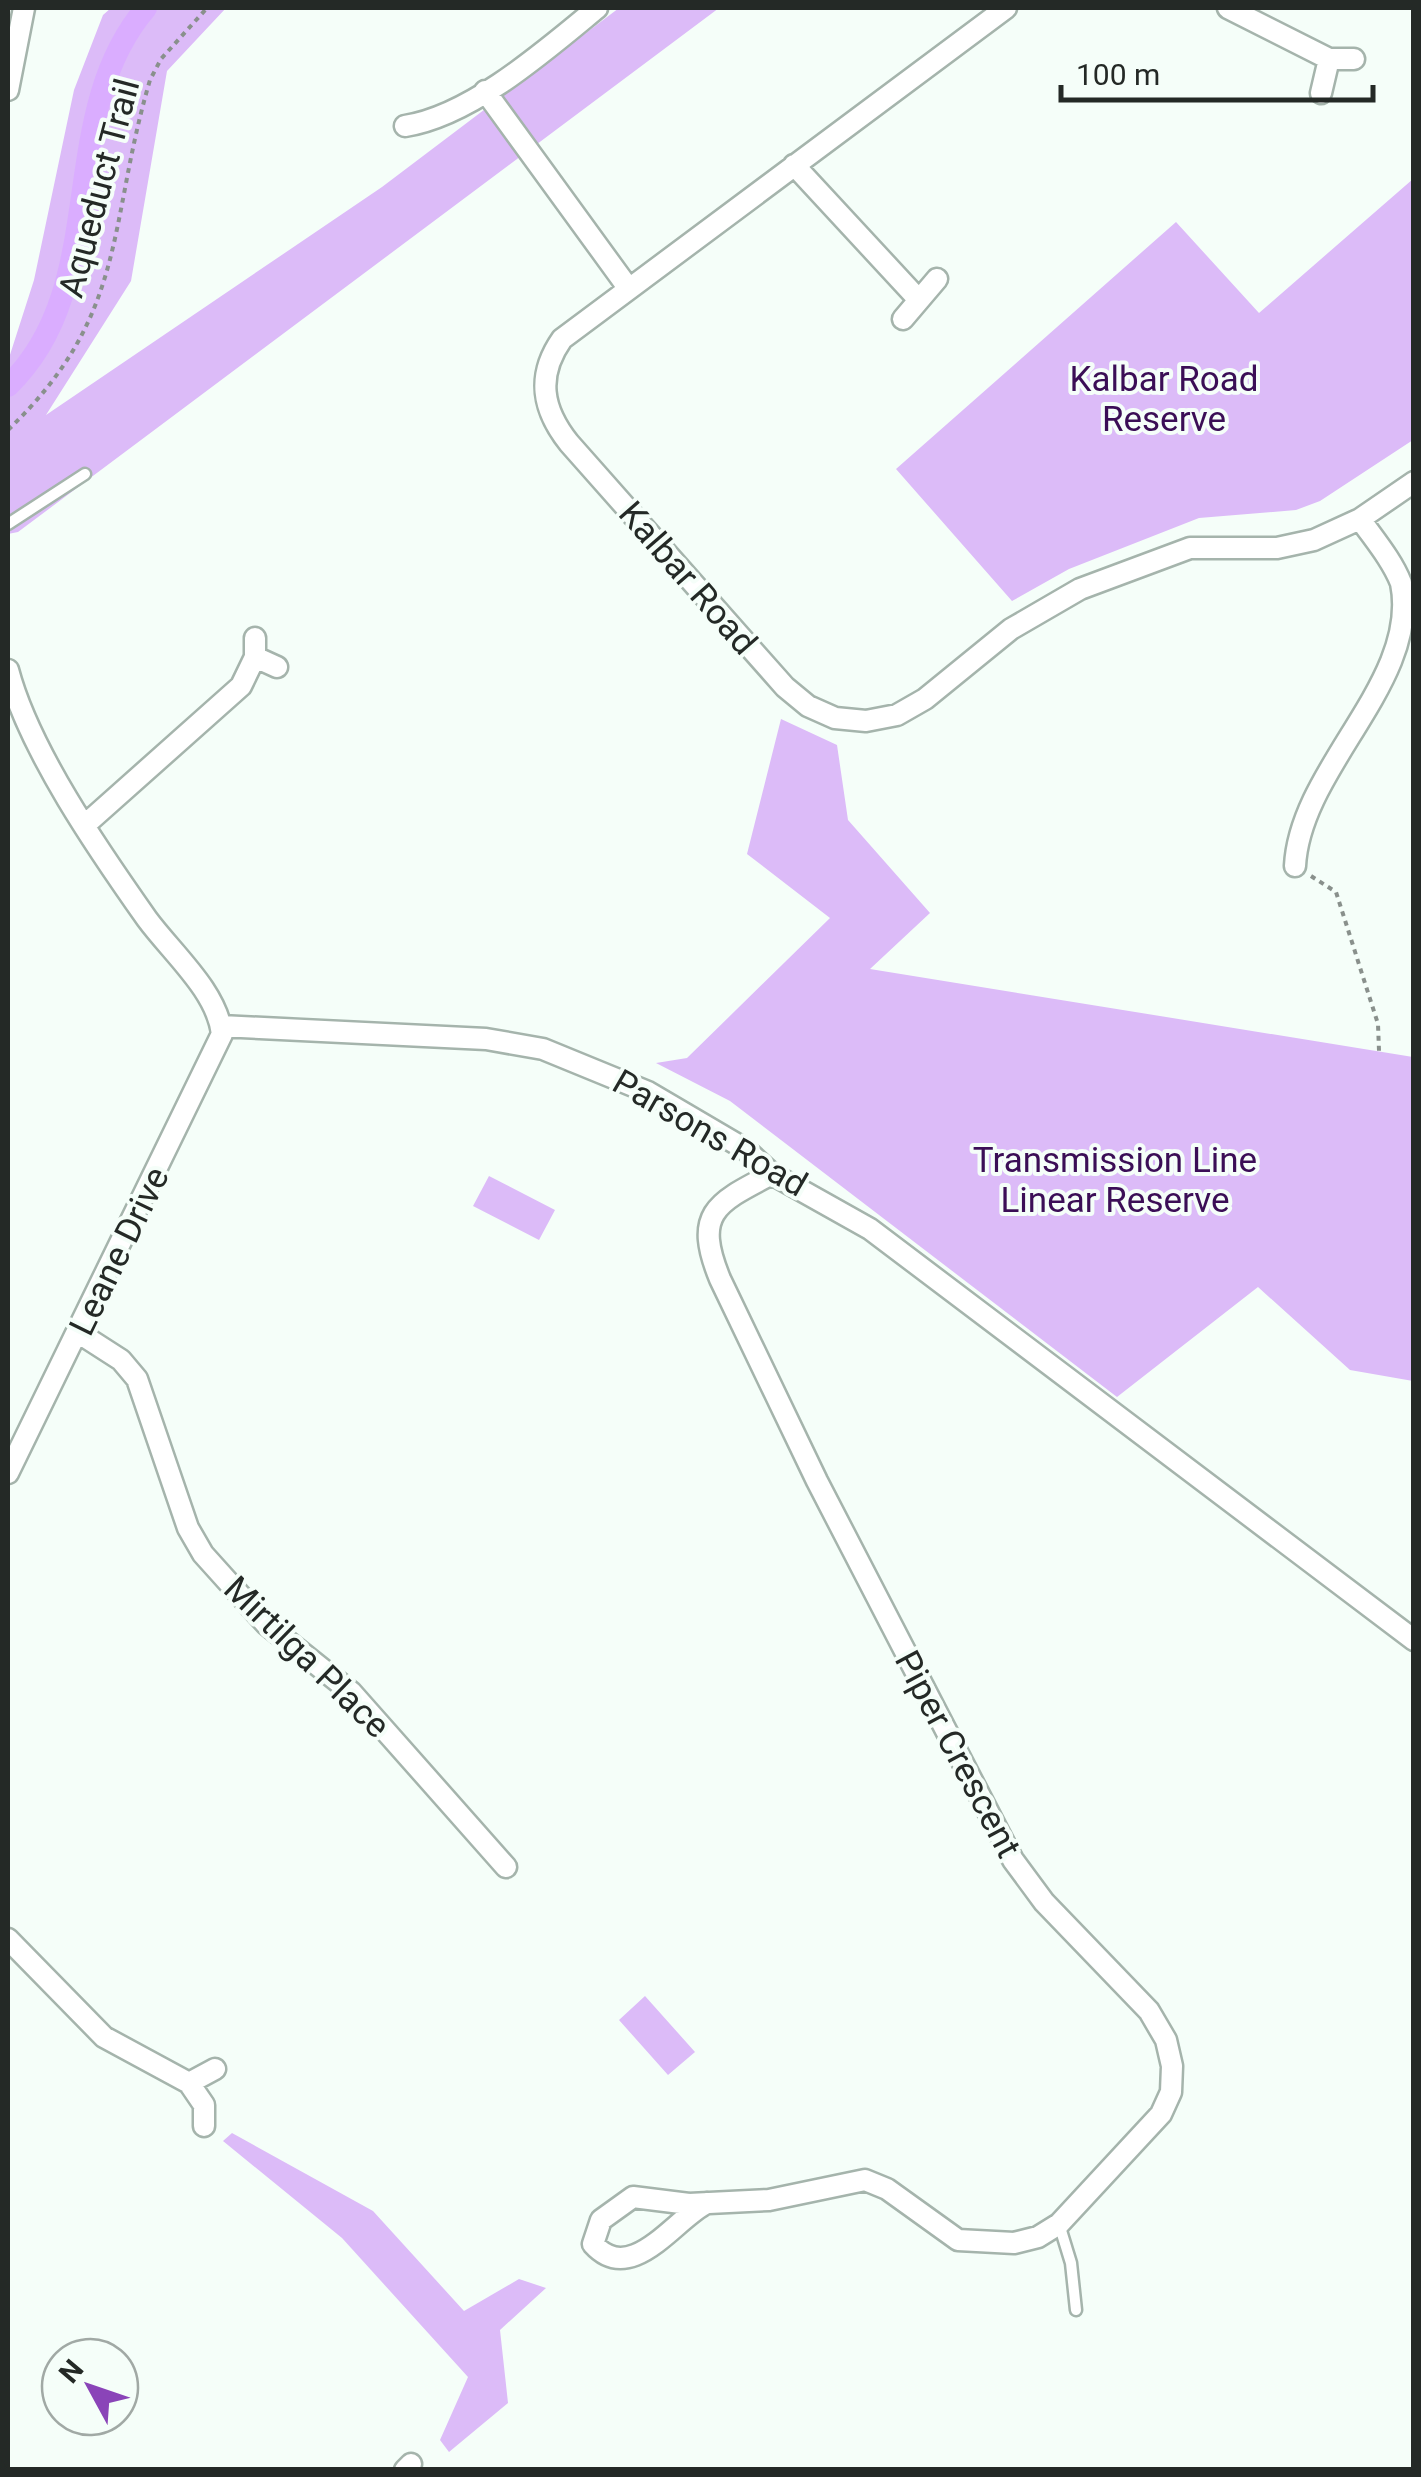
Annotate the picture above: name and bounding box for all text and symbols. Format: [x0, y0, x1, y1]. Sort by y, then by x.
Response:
scale bar [1061, 40, 1374, 102]
text: 100 m [1076, 57, 1160, 92]
street label: Aqueduct Trail [51, 75, 148, 302]
park label: Kalbar Road Reserve [1069, 359, 1259, 440]
street label: Kalbar Road [610, 494, 765, 663]
street label: Parsons Road [605, 1061, 814, 1205]
park label: Transmission Line Linear Reserve [973, 1140, 1257, 1221]
street label: Leane Drive [61, 1161, 178, 1342]
street label: Mirtilga Place [215, 1568, 398, 1746]
street label: Piper Crescent [886, 1644, 1029, 1864]
north arrow [40, 2337, 140, 2437]
text: N [52, 2353, 90, 2389]

